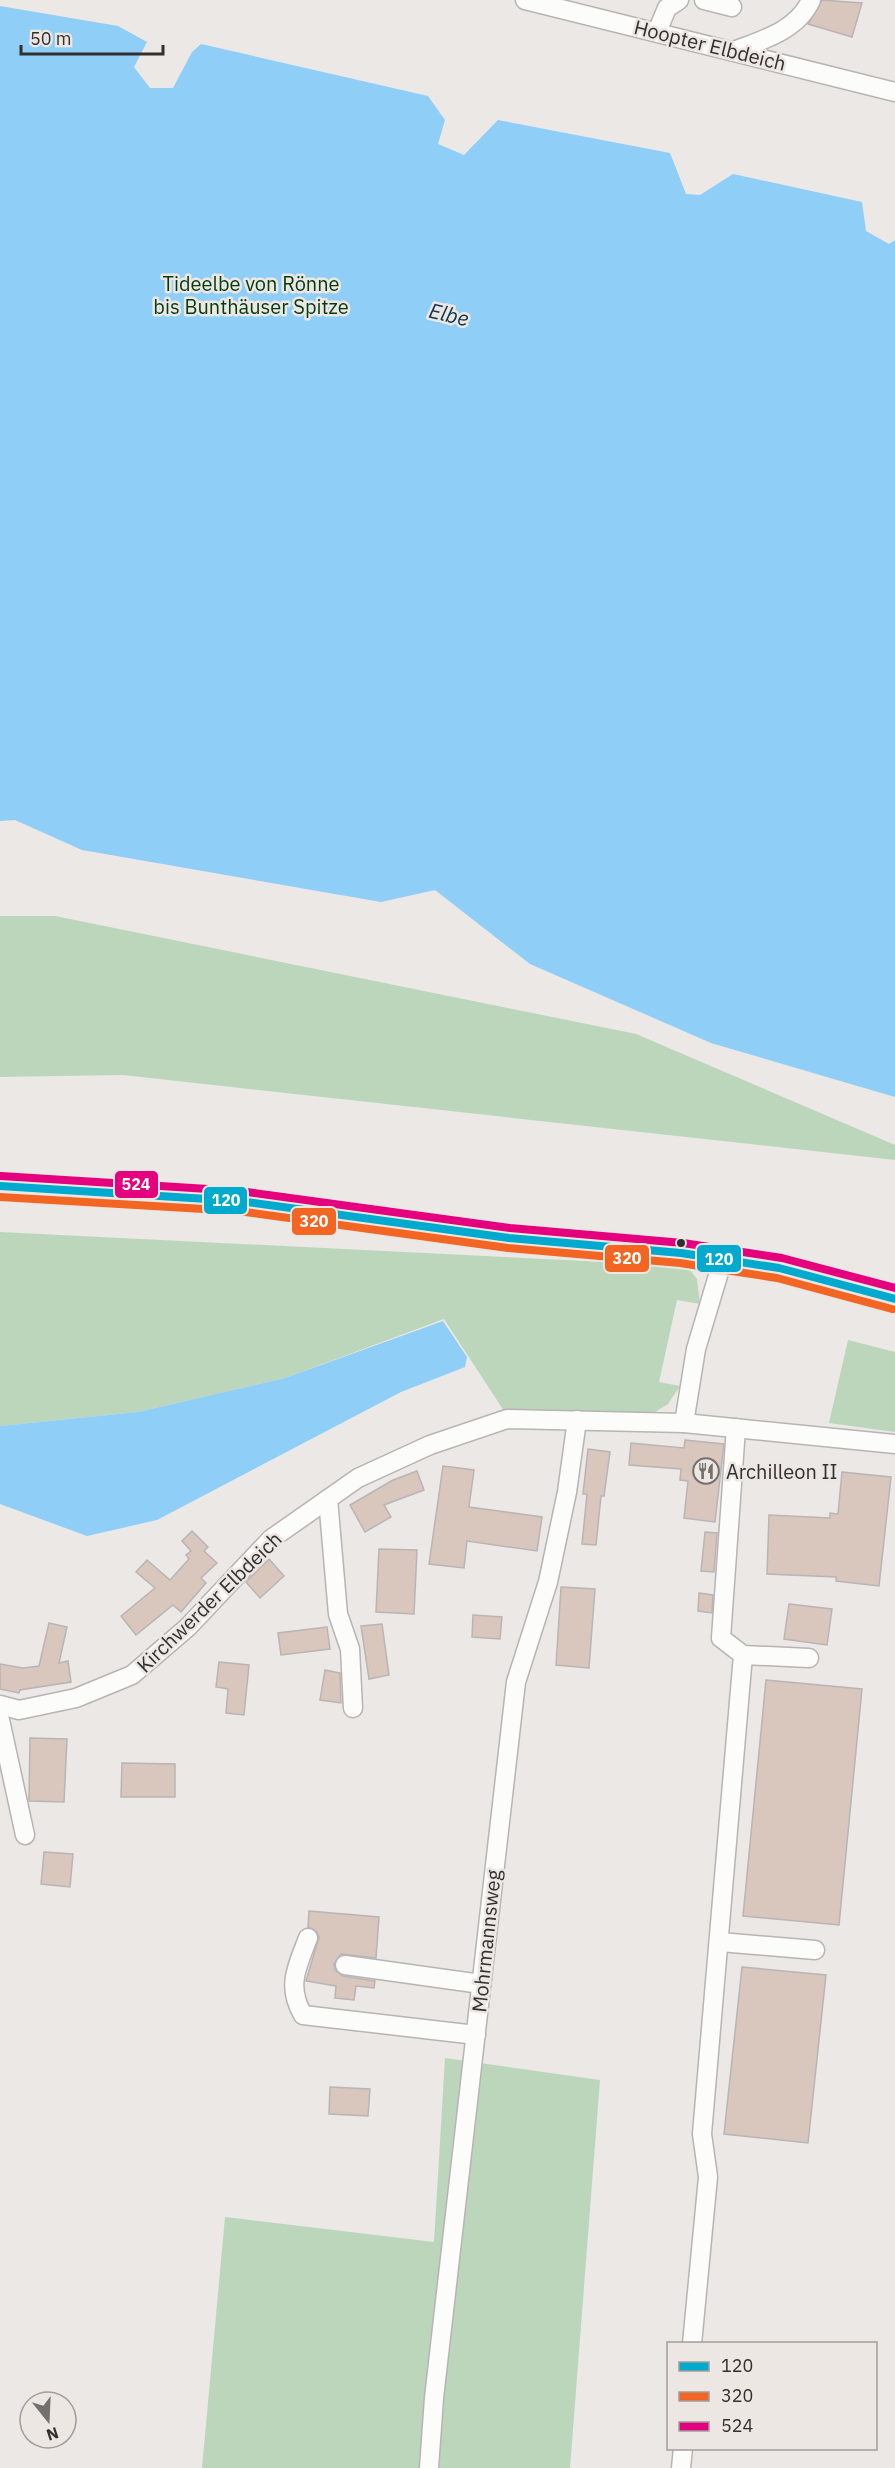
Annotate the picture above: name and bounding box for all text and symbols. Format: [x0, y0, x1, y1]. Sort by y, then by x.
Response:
street label: Hoopter Elbdeich [631, 13, 789, 77]
scale bar [21, 18, 164, 56]
text: 50 m [30, 27, 72, 50]
park label: Tideelbe von Rönne bis Bunthäuser Spitze [153, 270, 349, 320]
water label: Elbe [426, 296, 472, 332]
line badge: 524 [114, 1170, 159, 1199]
text: 524 [122, 1174, 151, 1194]
line badge: 120 [203, 1186, 248, 1215]
text: 120 [212, 1190, 241, 1210]
line badge: 320 [291, 1207, 337, 1236]
text: 320 [300, 1211, 329, 1231]
unlabelled marker [675, 1237, 687, 1249]
line badge: 320 [604, 1244, 650, 1273]
line badge: 120 [696, 1244, 742, 1273]
text: 320 [613, 1248, 642, 1268]
text: 120 [705, 1249, 734, 1269]
restaurant icon: Archilleon II [691, 1456, 721, 1486]
place label: Archilleon II [726, 1458, 838, 1485]
street label: Kirchwerder Elbdeich [131, 1526, 287, 1678]
street label: Mohrmannsweg [465, 1868, 507, 2014]
legend [667, 2342, 877, 2450]
text: 120 [721, 2354, 753, 2377]
text: 320 [721, 2384, 753, 2407]
north arrow [18, 2390, 78, 2450]
text: 524 [721, 2414, 754, 2437]
text: N [44, 2423, 61, 2446]

